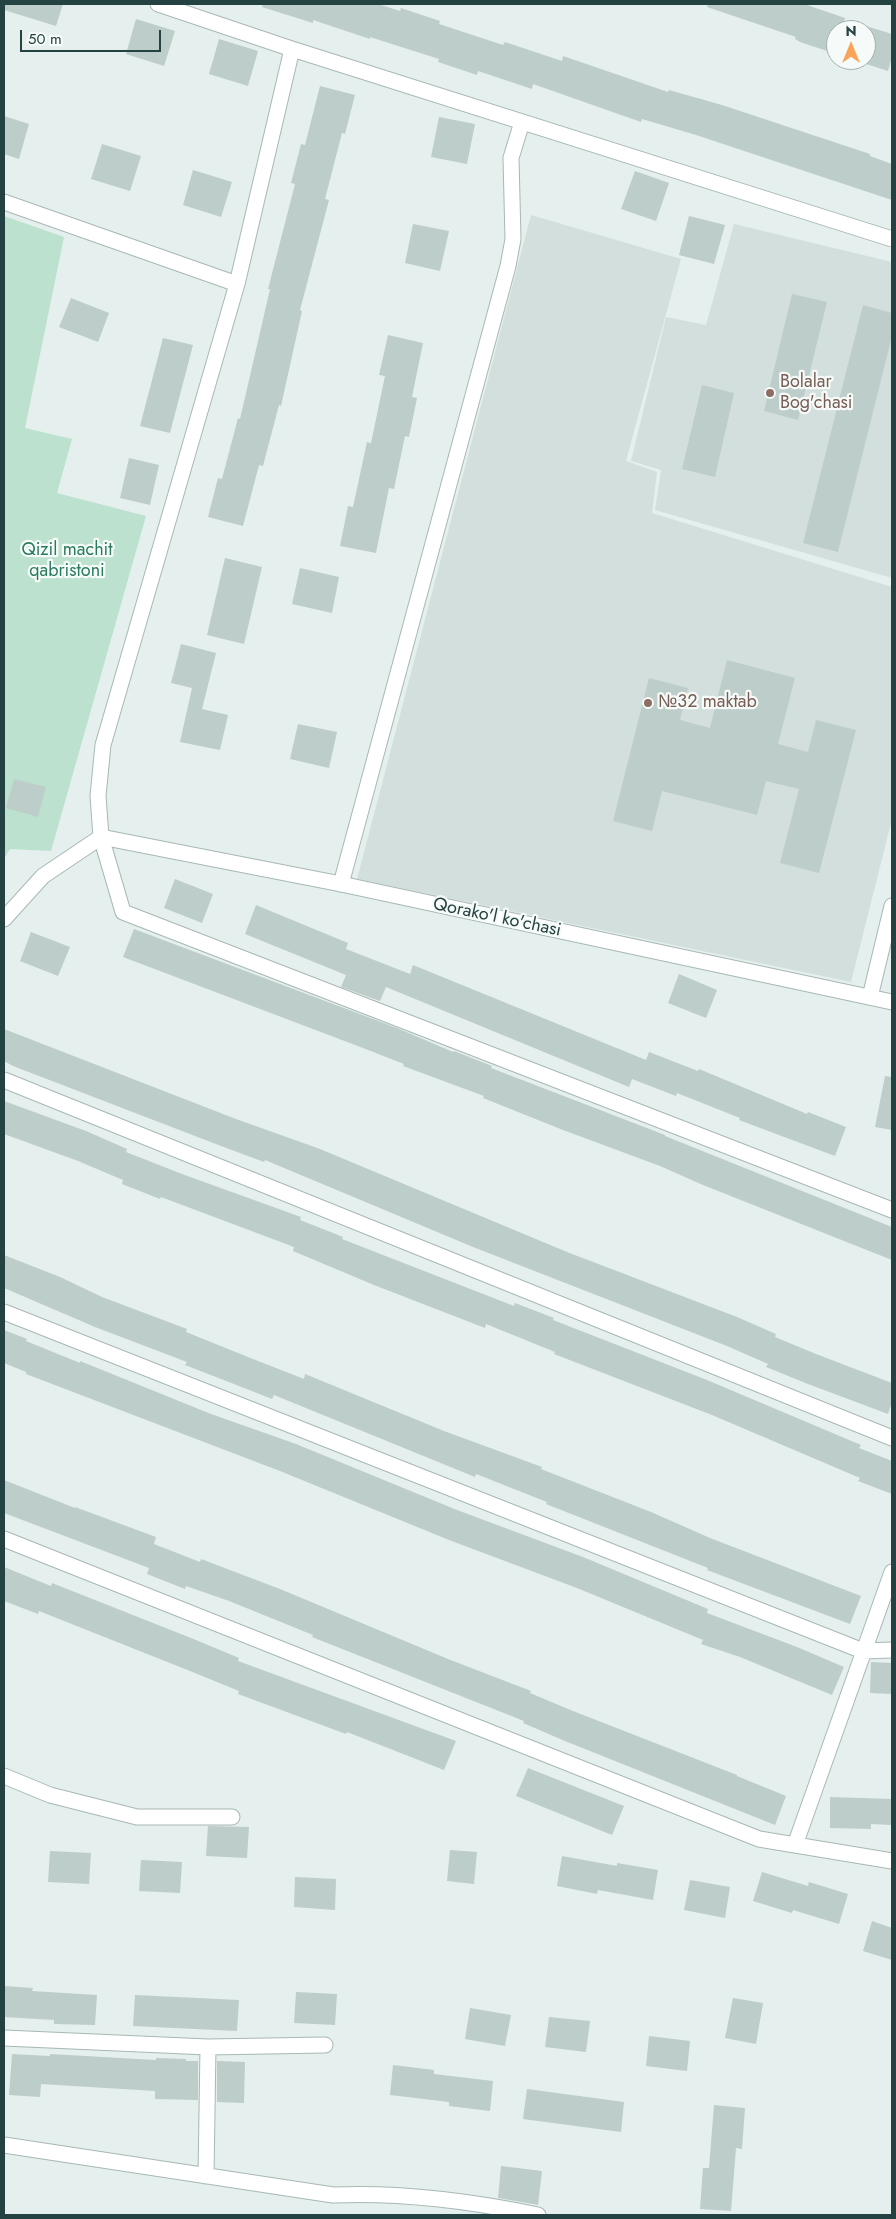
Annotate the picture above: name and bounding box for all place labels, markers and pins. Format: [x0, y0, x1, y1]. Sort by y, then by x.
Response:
place label: Bolalar Bog'chasi [780, 372, 852, 414]
marker: Bolalar Bog'chasi [764, 387, 776, 399]
place label: №32 maktab [658, 692, 757, 714]
marker: №32 maktab [642, 697, 654, 709]

